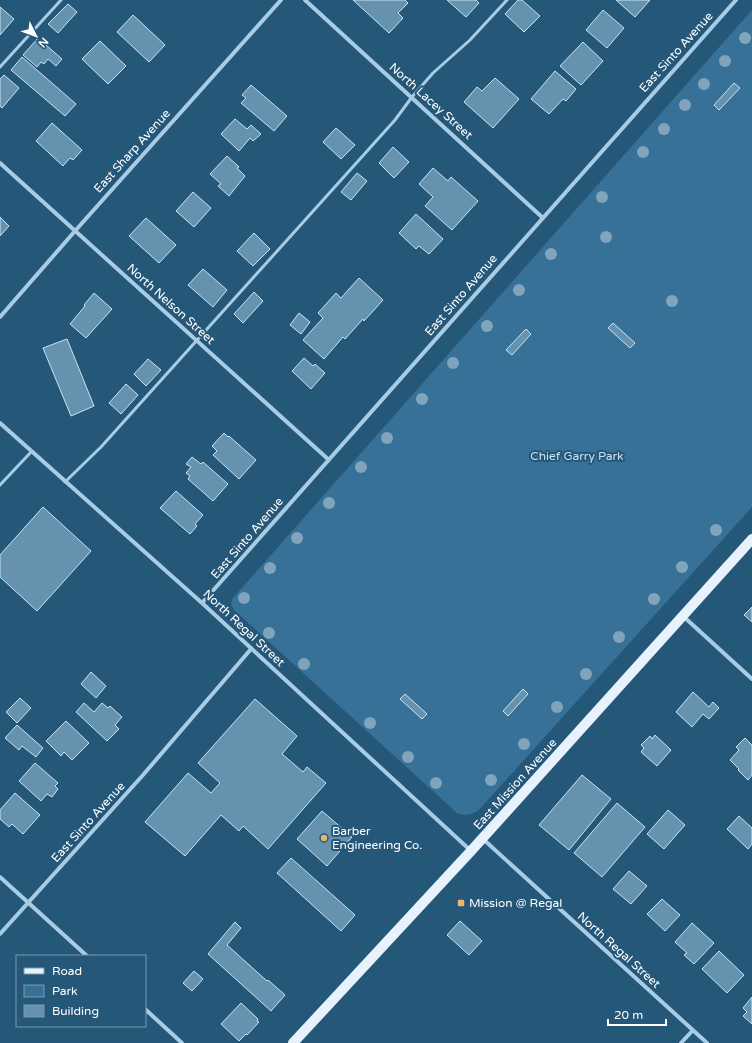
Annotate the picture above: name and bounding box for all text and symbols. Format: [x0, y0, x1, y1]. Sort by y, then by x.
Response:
street label: East Sinto Avenue [636, 9, 716, 95]
north arrow [16, 16, 56, 56]
text: N [35, 35, 51, 50]
street label: North Lacey Street [387, 60, 476, 142]
street label: East Sharp Avenue [91, 106, 173, 196]
street label: East Sinto Avenue [422, 251, 500, 338]
street label: North Nelson Street [124, 261, 218, 347]
park label: Chief Garry Park [530, 449, 624, 463]
street label: East Sinto Avenue [208, 494, 286, 581]
street label: North Regal Street [200, 587, 288, 670]
street label: East Mission Avenue [471, 736, 560, 832]
street label: East Sinto Avenue [48, 779, 128, 865]
place label: Barber Engineering Co. [332, 824, 422, 852]
marker: Barber Engineering Co. [319, 833, 329, 843]
place label: Mission @ Regal [469, 896, 562, 910]
marker: Mission @ Regal [456, 898, 466, 908]
street label: North Regal Street [575, 909, 664, 991]
legend [16, 955, 146, 1027]
text: Road [52, 964, 82, 978]
text: Park [52, 984, 78, 998]
scale bar [608, 1001, 666, 1027]
text: Building [52, 1004, 99, 1018]
text: 20 m [614, 1008, 643, 1022]

